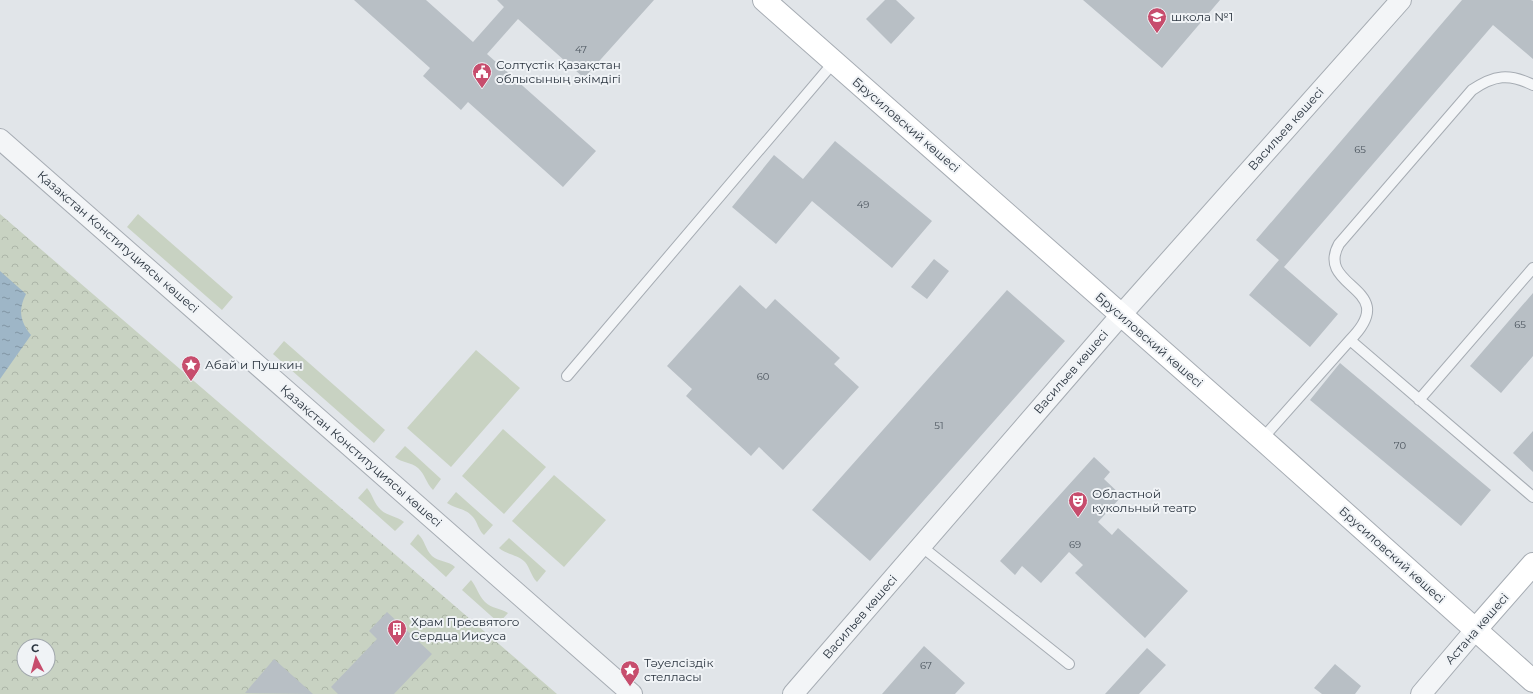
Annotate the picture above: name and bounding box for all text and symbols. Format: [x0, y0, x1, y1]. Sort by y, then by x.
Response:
school or university icon: школа №1 [1146, 6, 1168, 34]
place label: школа №1 [1171, 9, 1233, 24]
house number: 47 [575, 43, 587, 56]
place label: Солтүстік Қазақстан облысының әкімдігі [496, 57, 621, 86]
public building icon: Солтүстік Қазақстан облысының әкімдігі [471, 61, 493, 89]
street label: Брусиловский көшесі [850, 74, 963, 175]
street label: Васильев көшесі [1245, 84, 1327, 173]
house number: 65 [1354, 143, 1366, 156]
street label: Қазақстан Конституциясы көшесі [34, 167, 202, 316]
house number: 49 [857, 198, 869, 211]
street label: Брусиловский көшесі [1093, 289, 1206, 390]
house number: 65 [1514, 318, 1526, 331]
street label: Васильев көшесі [1030, 327, 1111, 417]
place icon: Абай и Пушкин [180, 354, 202, 382]
place label: Абай и Пушкин [205, 357, 303, 372]
house number: 60 [757, 370, 770, 383]
street label: Қазақстан Конституциясы көшесі [277, 381, 445, 530]
house number: 51 [934, 419, 944, 432]
house number: 70 [1394, 439, 1407, 452]
place label: Областной кукольный театр [1092, 486, 1197, 515]
theatre icon: Областной кукольный театр [1067, 490, 1089, 518]
street label: Брусиловский көшесі [1336, 503, 1448, 606]
house number: 69 [1069, 538, 1081, 551]
street label: Васильев көшесі [819, 572, 900, 662]
street label: Астана көшесі [1442, 590, 1512, 667]
place label: Храм Пресвятого Сердца Иисуса [411, 614, 520, 643]
building icon: Храм Пресвятого Сердца Иисуса [386, 618, 408, 646]
north arrow [16, 638, 56, 678]
text: С [30, 641, 40, 655]
place label: Тәуелсіздік стелласы [644, 655, 713, 684]
place icon: Тәуелсіздік стелласы [619, 659, 641, 687]
house number: 67 [920, 659, 932, 672]

